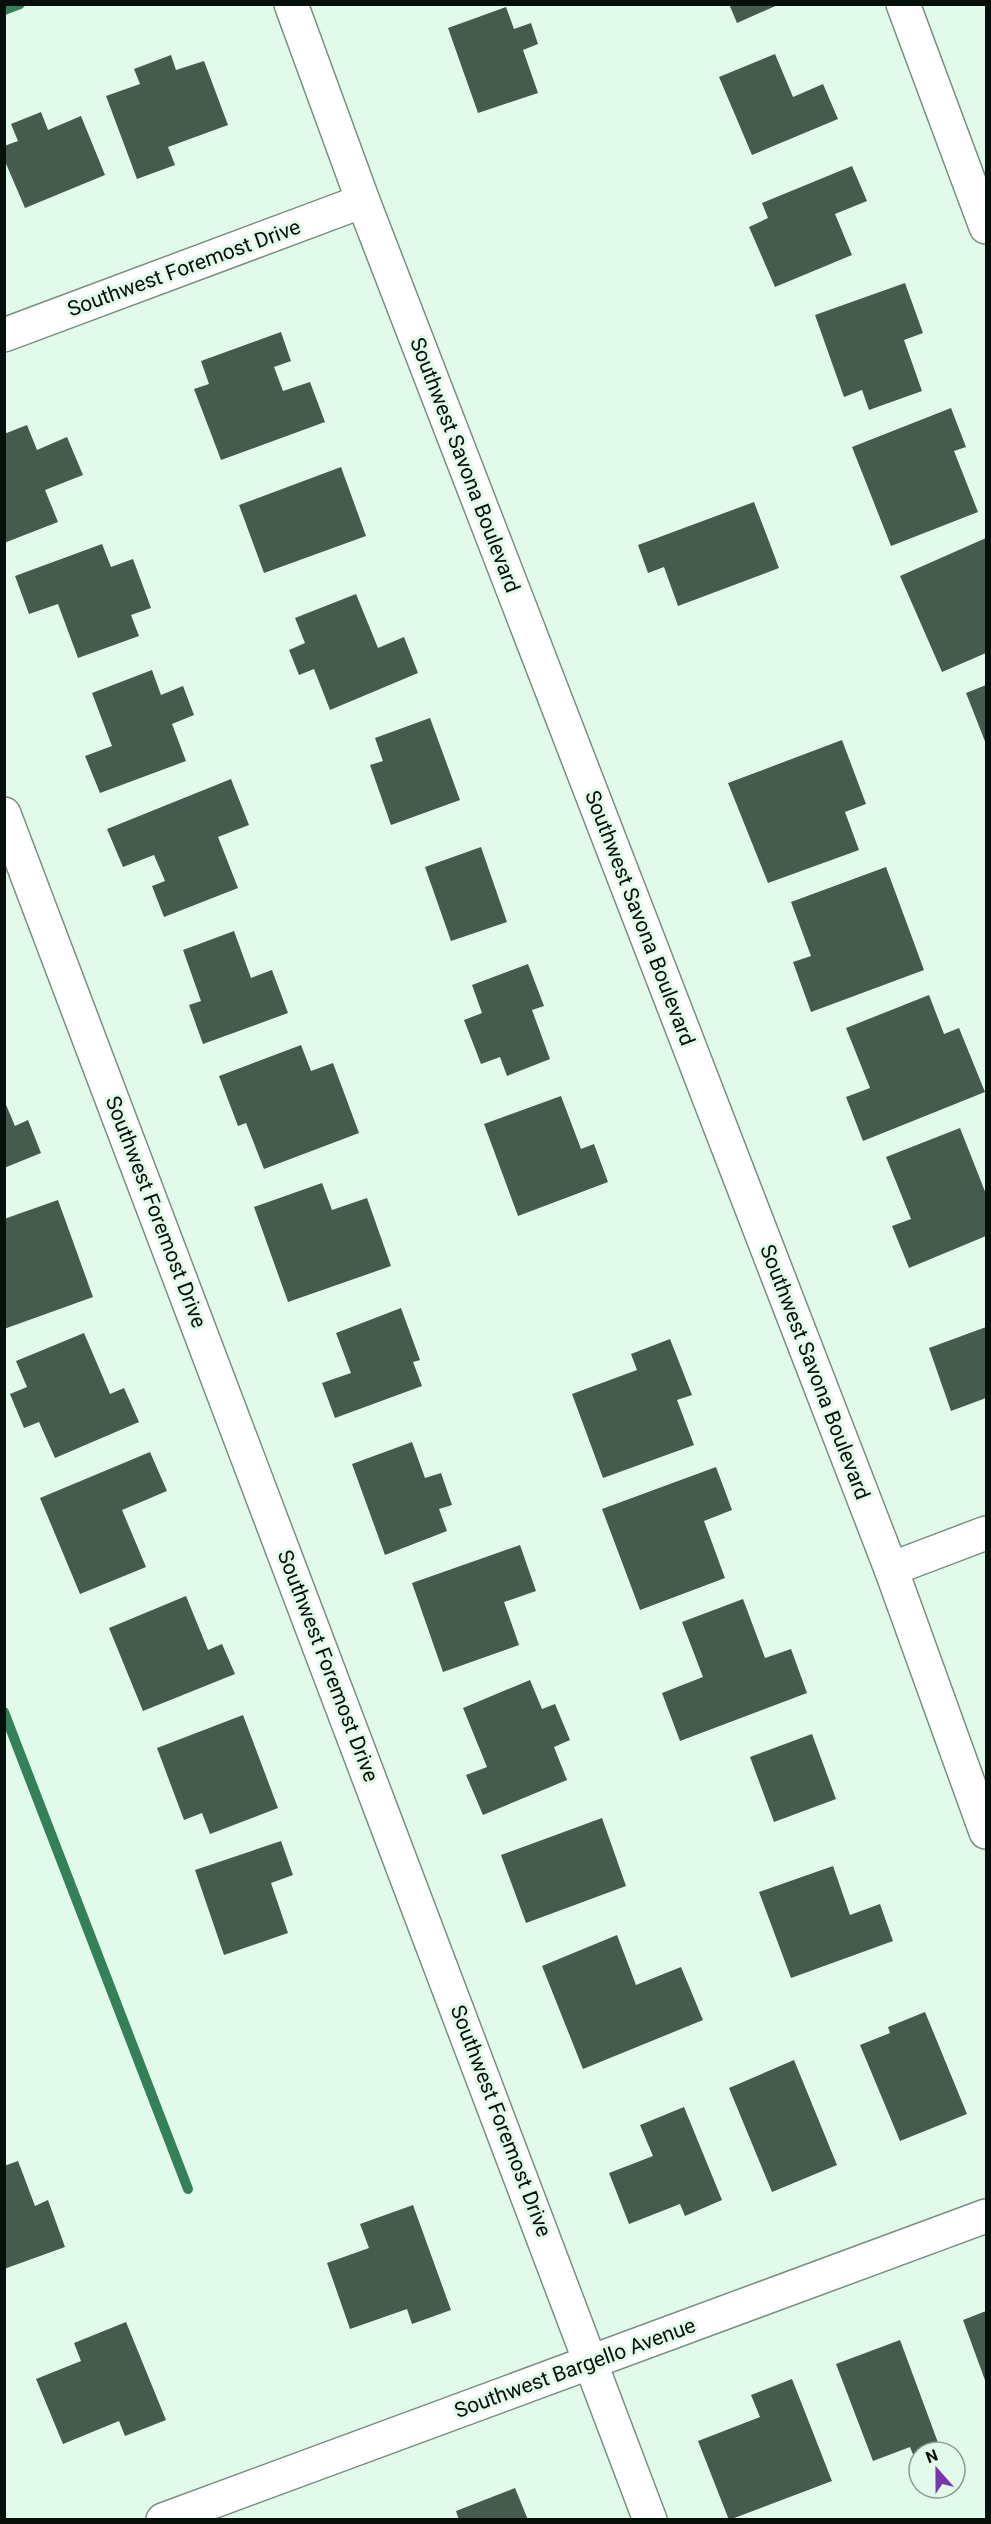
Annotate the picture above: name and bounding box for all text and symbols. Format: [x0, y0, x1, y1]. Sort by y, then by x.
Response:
street label: Southwest Foremost Drive [64, 215, 304, 321]
street label: Southwest Savona Boulevard [405, 334, 525, 596]
street label: Southwest Savona Boulevard [580, 787, 700, 1049]
street label: Southwest Foremost Drive [101, 1093, 211, 1331]
street label: Southwest Savona Boulevard [755, 1241, 875, 1503]
street label: Southwest Foremost Drive [273, 1547, 383, 1785]
street label: Southwest Foremost Drive [446, 2002, 556, 2240]
street label: Southwest Bargello Avenue [451, 2313, 699, 2423]
north arrow [907, 2440, 967, 2500]
text: N [923, 2446, 940, 2467]

